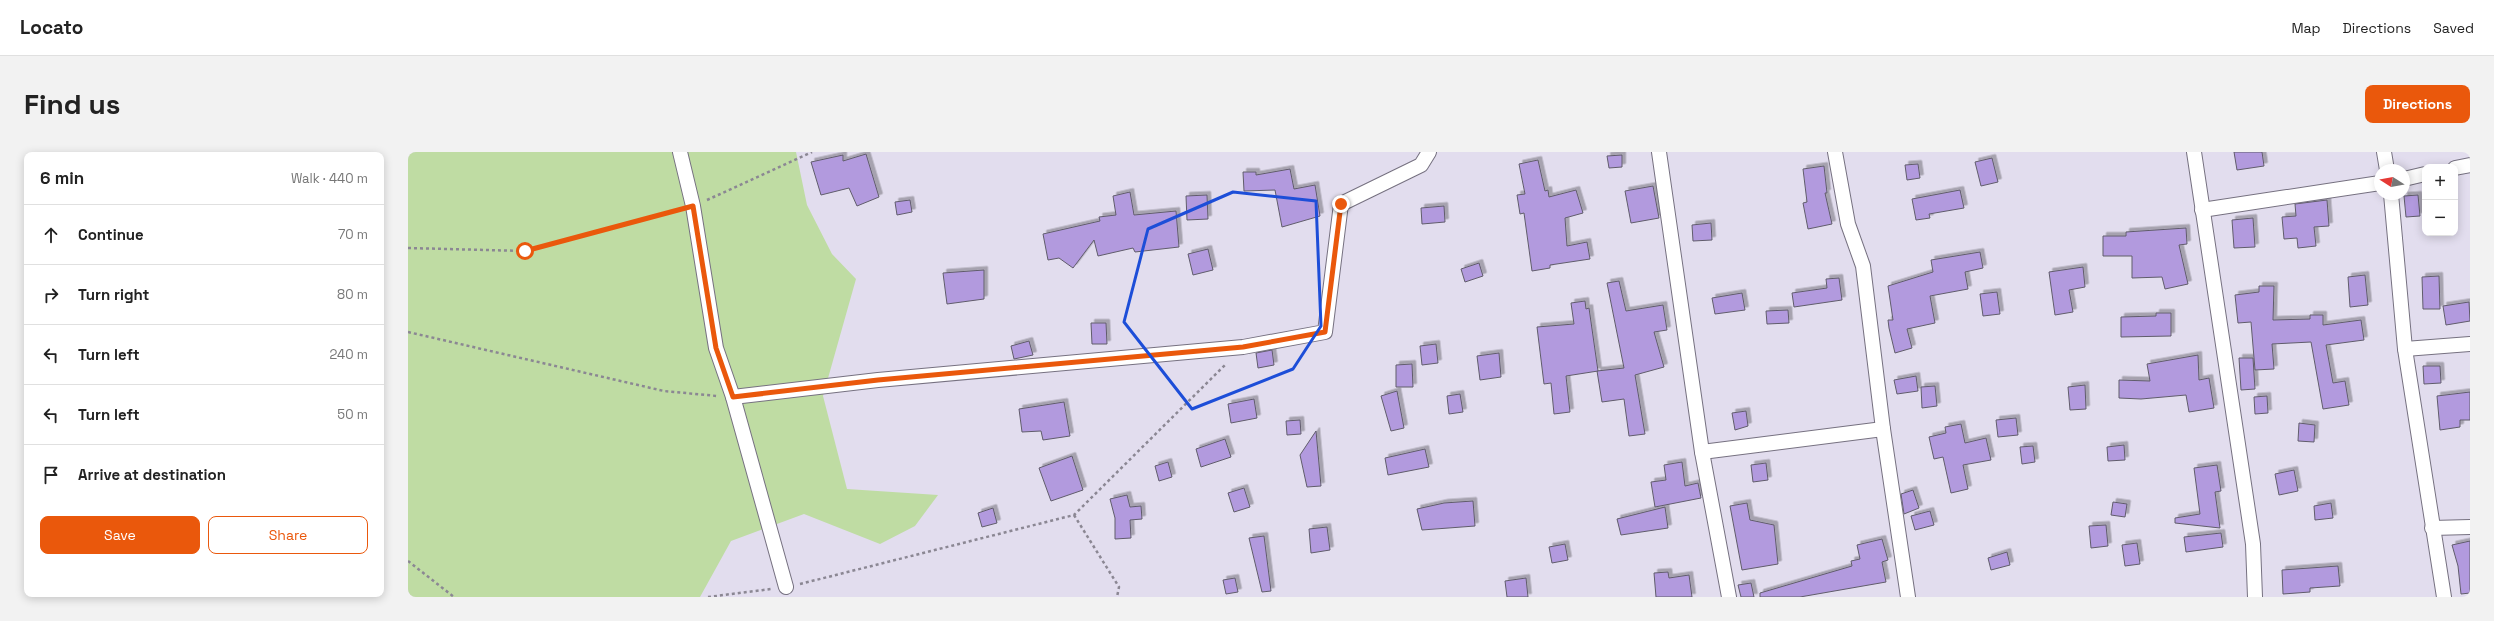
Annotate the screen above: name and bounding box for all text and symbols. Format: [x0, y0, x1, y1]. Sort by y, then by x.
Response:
text: Locato [20, 15, 83, 40]
text: Map [2291, 19, 2321, 37]
text: Directions [2343, 19, 2411, 37]
text: Saved [2433, 19, 2474, 37]
button: Directions [2365, 85, 2470, 123]
text: Find us [24, 86, 121, 122]
north arrow [2374, 164, 2410, 200]
map controls [2422, 164, 2458, 236]
button: + [2422, 164, 2458, 200]
text: 6 min [40, 167, 84, 189]
text: Walk · 440 m [291, 170, 368, 187]
route end [1332, 195, 1350, 213]
button: − [2422, 200, 2458, 236]
icon: ahead [40, 224, 62, 246]
text: Continue [78, 225, 144, 244]
text: 70 m [338, 226, 368, 243]
route start [516, 242, 534, 260]
icon: right [40, 284, 62, 306]
text: Turn right [78, 285, 149, 304]
text: 80 m [337, 286, 368, 303]
icon: left [40, 344, 62, 366]
text: Turn left [78, 345, 140, 364]
text: 240 m [330, 346, 368, 363]
icon: left [40, 404, 62, 426]
text: Turn left [78, 405, 140, 424]
text: 50 m [337, 406, 368, 423]
icon: arrive [40, 464, 62, 486]
text: Arrive at destination [78, 465, 226, 484]
button: Save [40, 516, 200, 554]
button: Share [208, 516, 368, 554]

